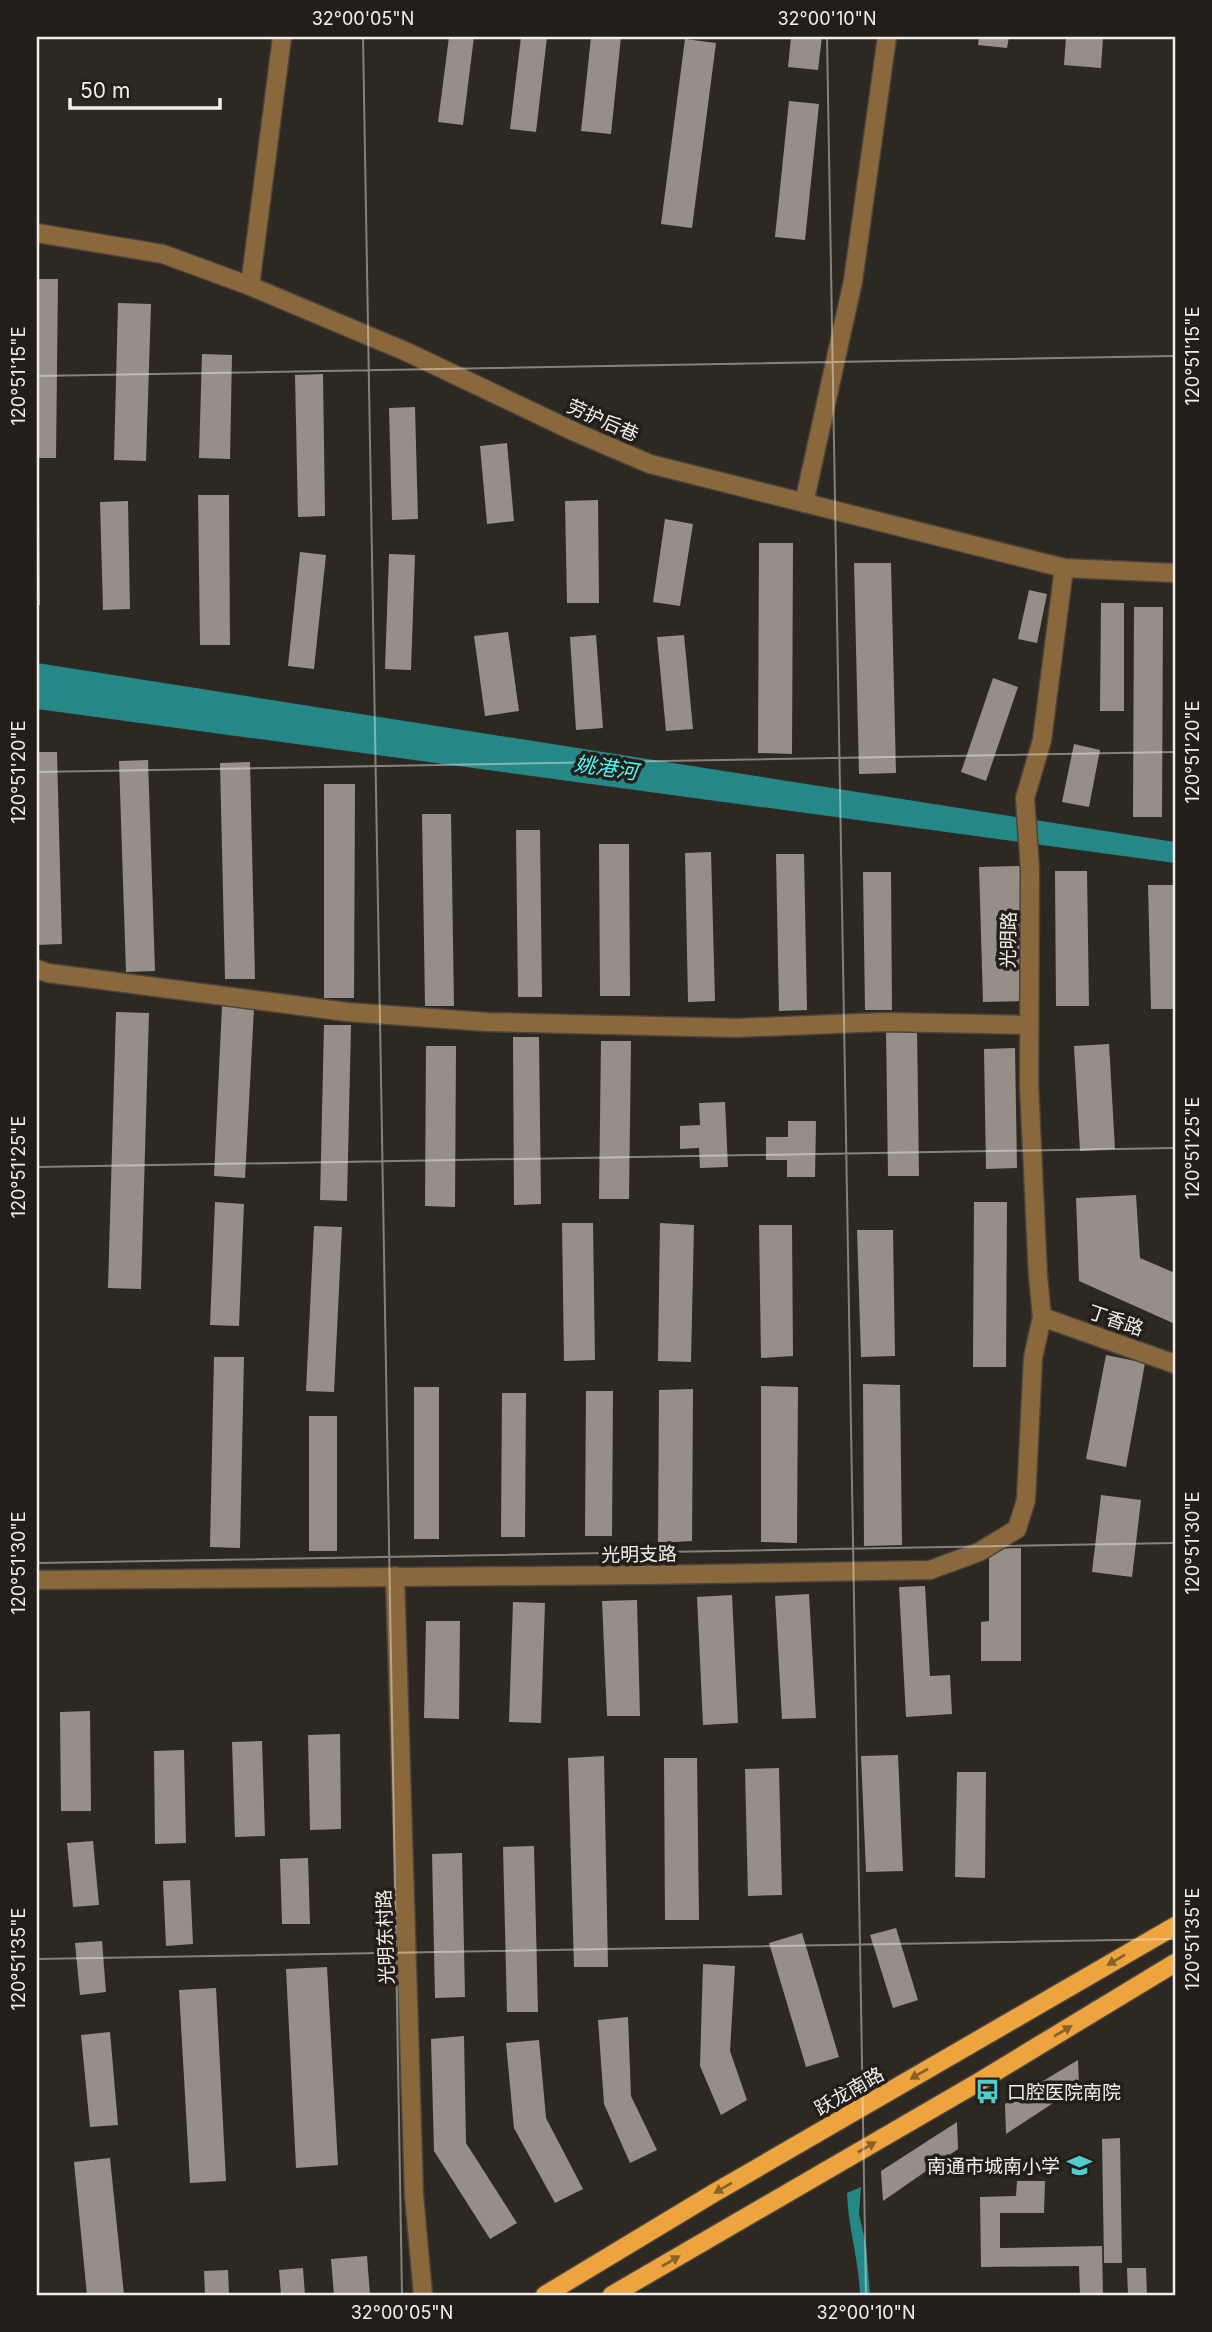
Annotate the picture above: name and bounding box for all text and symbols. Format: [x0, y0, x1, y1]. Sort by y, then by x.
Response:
text: 32°00'05"N [312, 8, 414, 29]
text: 32°00'10"N [777, 8, 877, 29]
scale bar [70, 66, 220, 110]
text: 50 m [80, 78, 130, 103]
text: 120°51'15"E [1182, 307, 1203, 405]
text: 120°51'15"E [8, 327, 29, 425]
street label: 劳护后巷 [563, 394, 642, 446]
text: 120°51'20"E [1182, 700, 1203, 804]
text: 120°51'20"E [8, 720, 29, 824]
water label: 姚港河 [573, 751, 643, 785]
street label: 光明路 [997, 911, 1020, 969]
text: 120°51'25"E [1182, 1097, 1203, 1199]
text: 120°51'25"E [8, 1116, 29, 1218]
street label: 丁香路 [1085, 1300, 1147, 1341]
text: 120°51'30"E [1182, 1491, 1203, 1595]
text: 120°51'30"E [8, 1511, 29, 1615]
street label: 光明支路 [601, 1542, 677, 1567]
text: 120°51'35"E [1182, 1888, 1203, 1990]
street label: 光明东村路 [372, 1889, 399, 1985]
text: 120°51'35"E [8, 1908, 29, 2010]
one-way arrow [1107, 1954, 1126, 1966]
one-way arrow [1054, 2024, 1073, 2037]
street label: 跃龙南路 [811, 2062, 888, 2120]
one-way arrow [910, 2068, 929, 2080]
bus stop icon: 口腔医院南院 [973, 2078, 1001, 2106]
place label: 口腔医院南院 [1007, 2081, 1121, 2104]
one-way arrow [858, 2140, 877, 2153]
school or university icon: 南通市城南小学 [1066, 2152, 1094, 2180]
place label: 南通市城南小学 [927, 2155, 1060, 2178]
one-way arrow [713, 2182, 732, 2194]
one-way arrow [661, 2255, 680, 2267]
text: 32°00'05"N [351, 2302, 453, 2323]
text: 32°00'10"N [816, 2302, 916, 2323]

